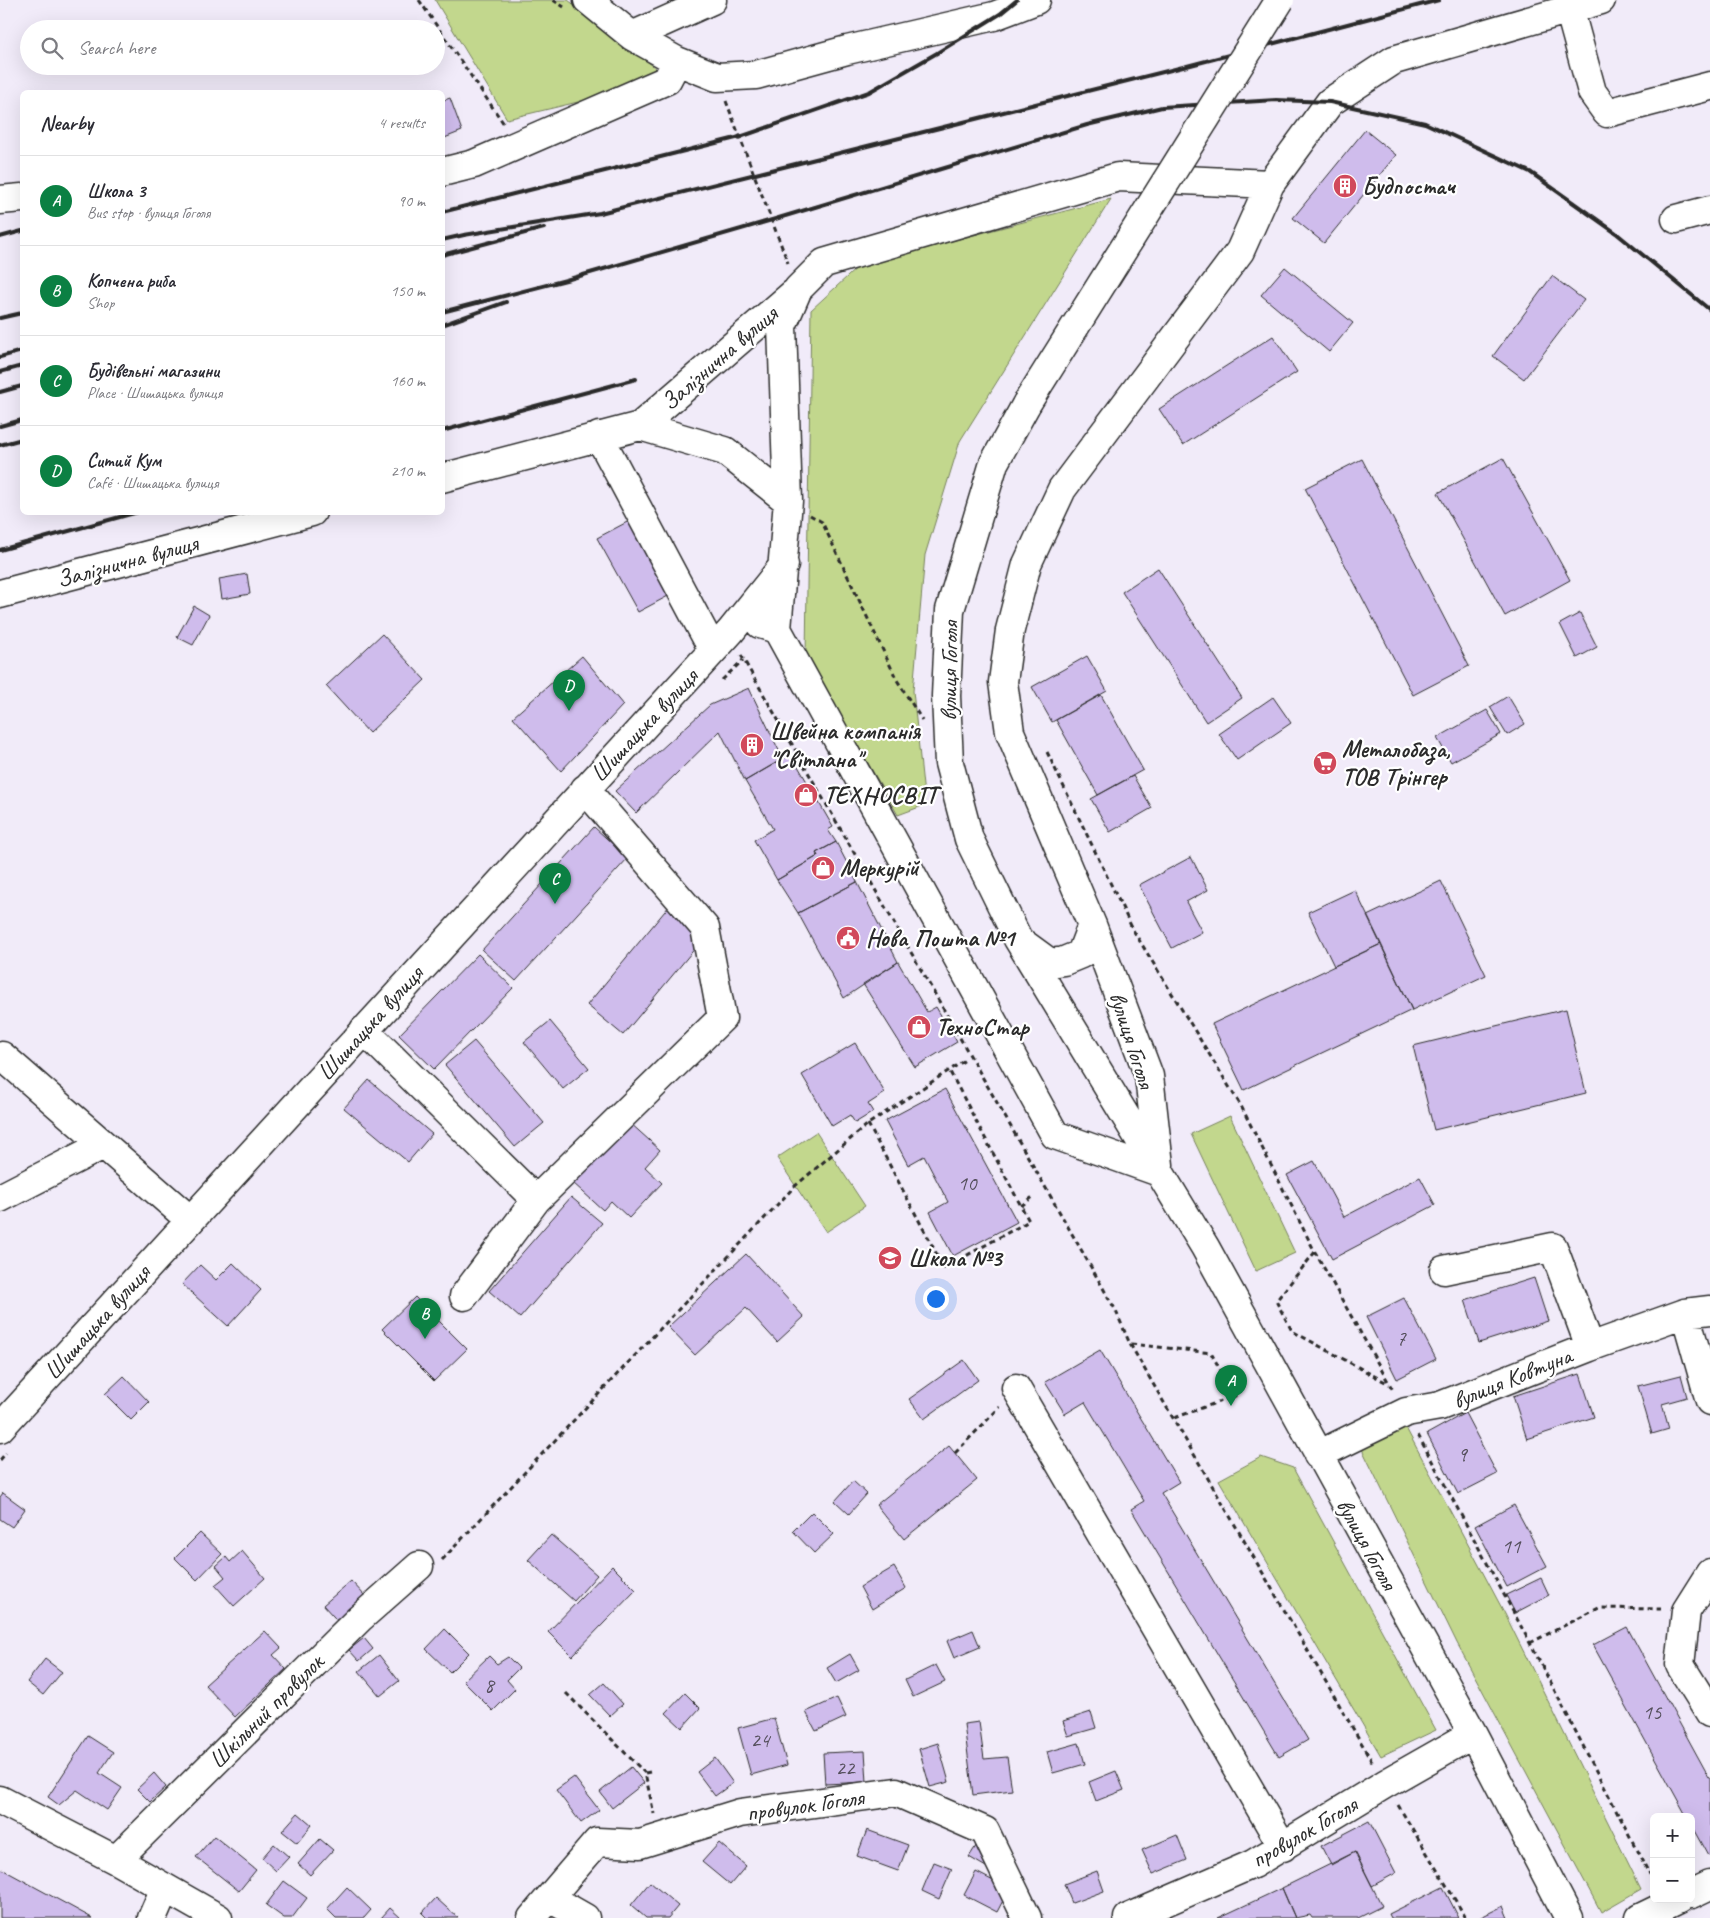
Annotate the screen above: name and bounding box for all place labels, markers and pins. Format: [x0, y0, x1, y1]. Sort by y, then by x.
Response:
place label: Будпостач [1362, 171, 1456, 201]
building icon: Будпостач [1332, 173, 1358, 199]
pin: D [553, 670, 585, 711]
place label: Швейна компанія "Світлана" [770, 716, 921, 774]
building icon: Швейна компанія "Світлана" [739, 732, 765, 758]
place label: Металобаза, ТОВ Трінгер [1342, 734, 1451, 792]
supermarket icon: Металобаза, ТОВ Трінгер [1312, 750, 1338, 776]
place label: ТЕХНОСВІТ [824, 780, 942, 810]
shop icon: ТЕХНОСВІТ [793, 782, 819, 808]
place label: Меркурій [840, 853, 920, 883]
shop icon: Меркурій [810, 855, 836, 881]
pin: C [539, 863, 571, 904]
place label: Нова Пошта №1 [866, 923, 1018, 953]
public building icon: Нова Пошта №1 [835, 925, 861, 951]
place label: ТехноСтар [936, 1012, 1030, 1042]
shop icon: ТехноСтар [906, 1014, 932, 1040]
place label: Школа №3 [908, 1243, 1004, 1273]
school or university icon: Школа №3 [877, 1245, 903, 1271]
pin: B [409, 1298, 441, 1339]
pin: A [1215, 1365, 1247, 1406]

